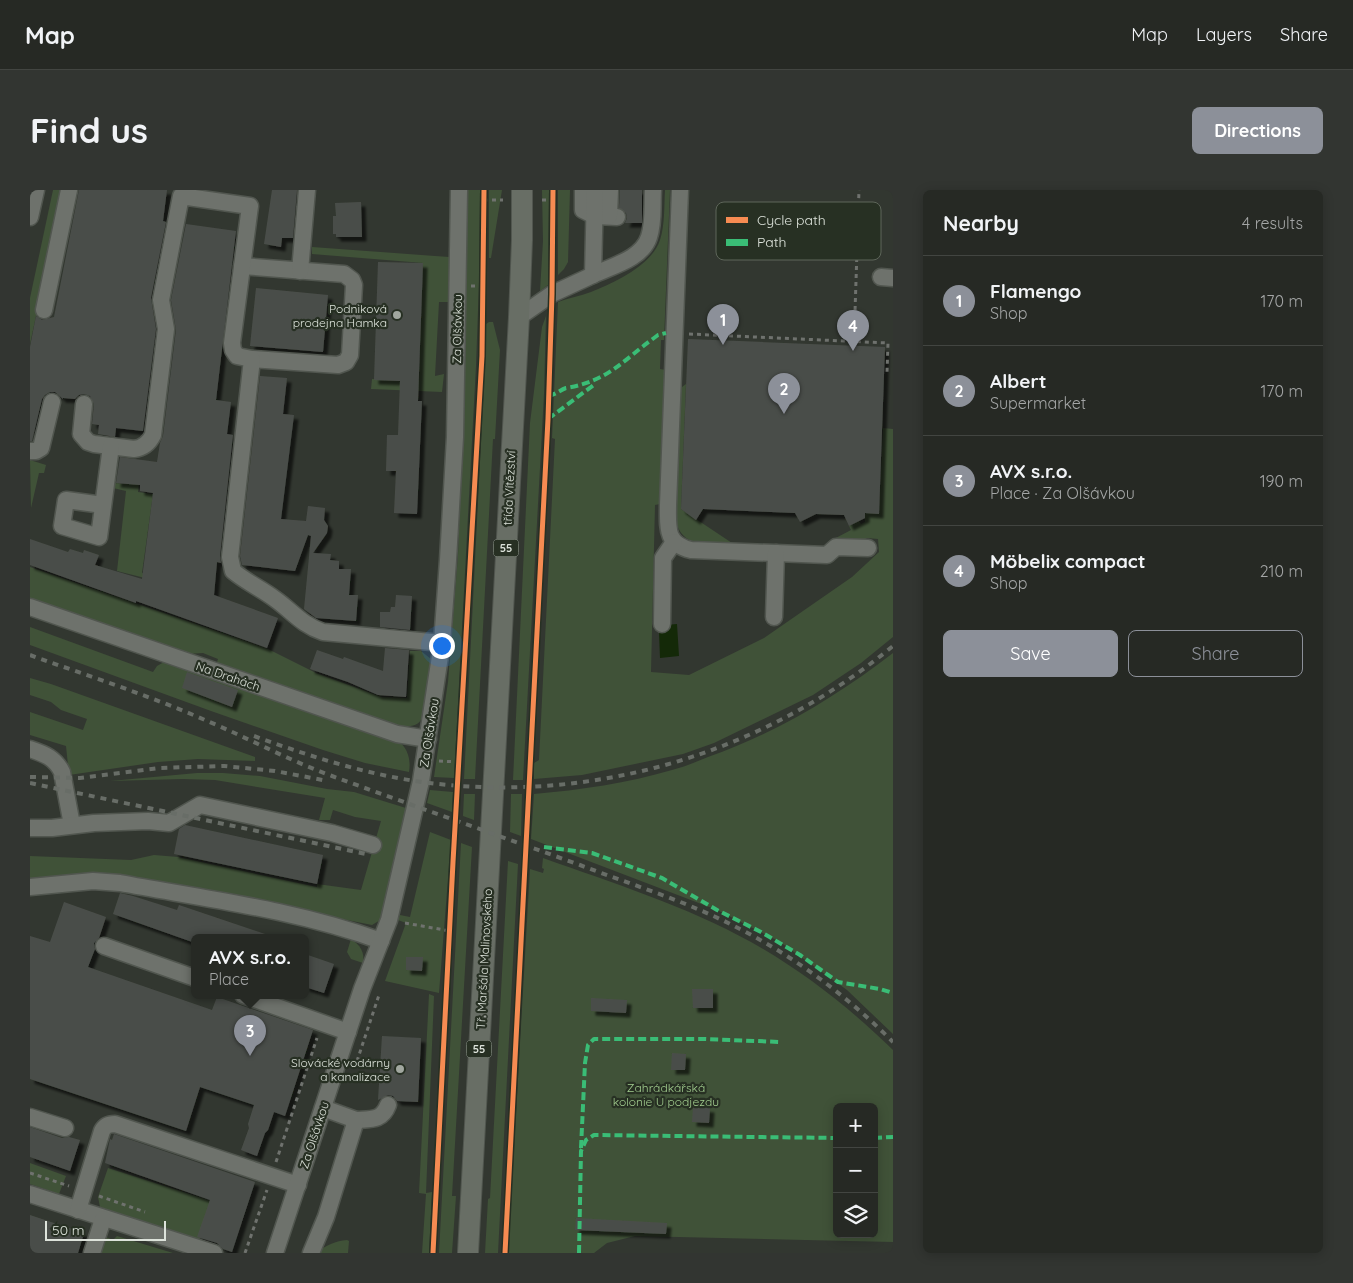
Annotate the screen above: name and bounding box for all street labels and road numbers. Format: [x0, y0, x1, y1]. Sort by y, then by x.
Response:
street label: Za Olšávkou [449, 294, 465, 364]
street label: třída Vítězství [500, 450, 518, 526]
road number: 55 [494, 539, 518, 556]
street label: Na Drahách [194, 658, 262, 694]
street label: Za Olšávkou [416, 697, 442, 769]
street label: Tř. Maršála Malinovského [473, 888, 495, 1030]
road number: 55 [466, 1041, 492, 1058]
street label: Za Olšávkou [296, 1100, 332, 1170]

